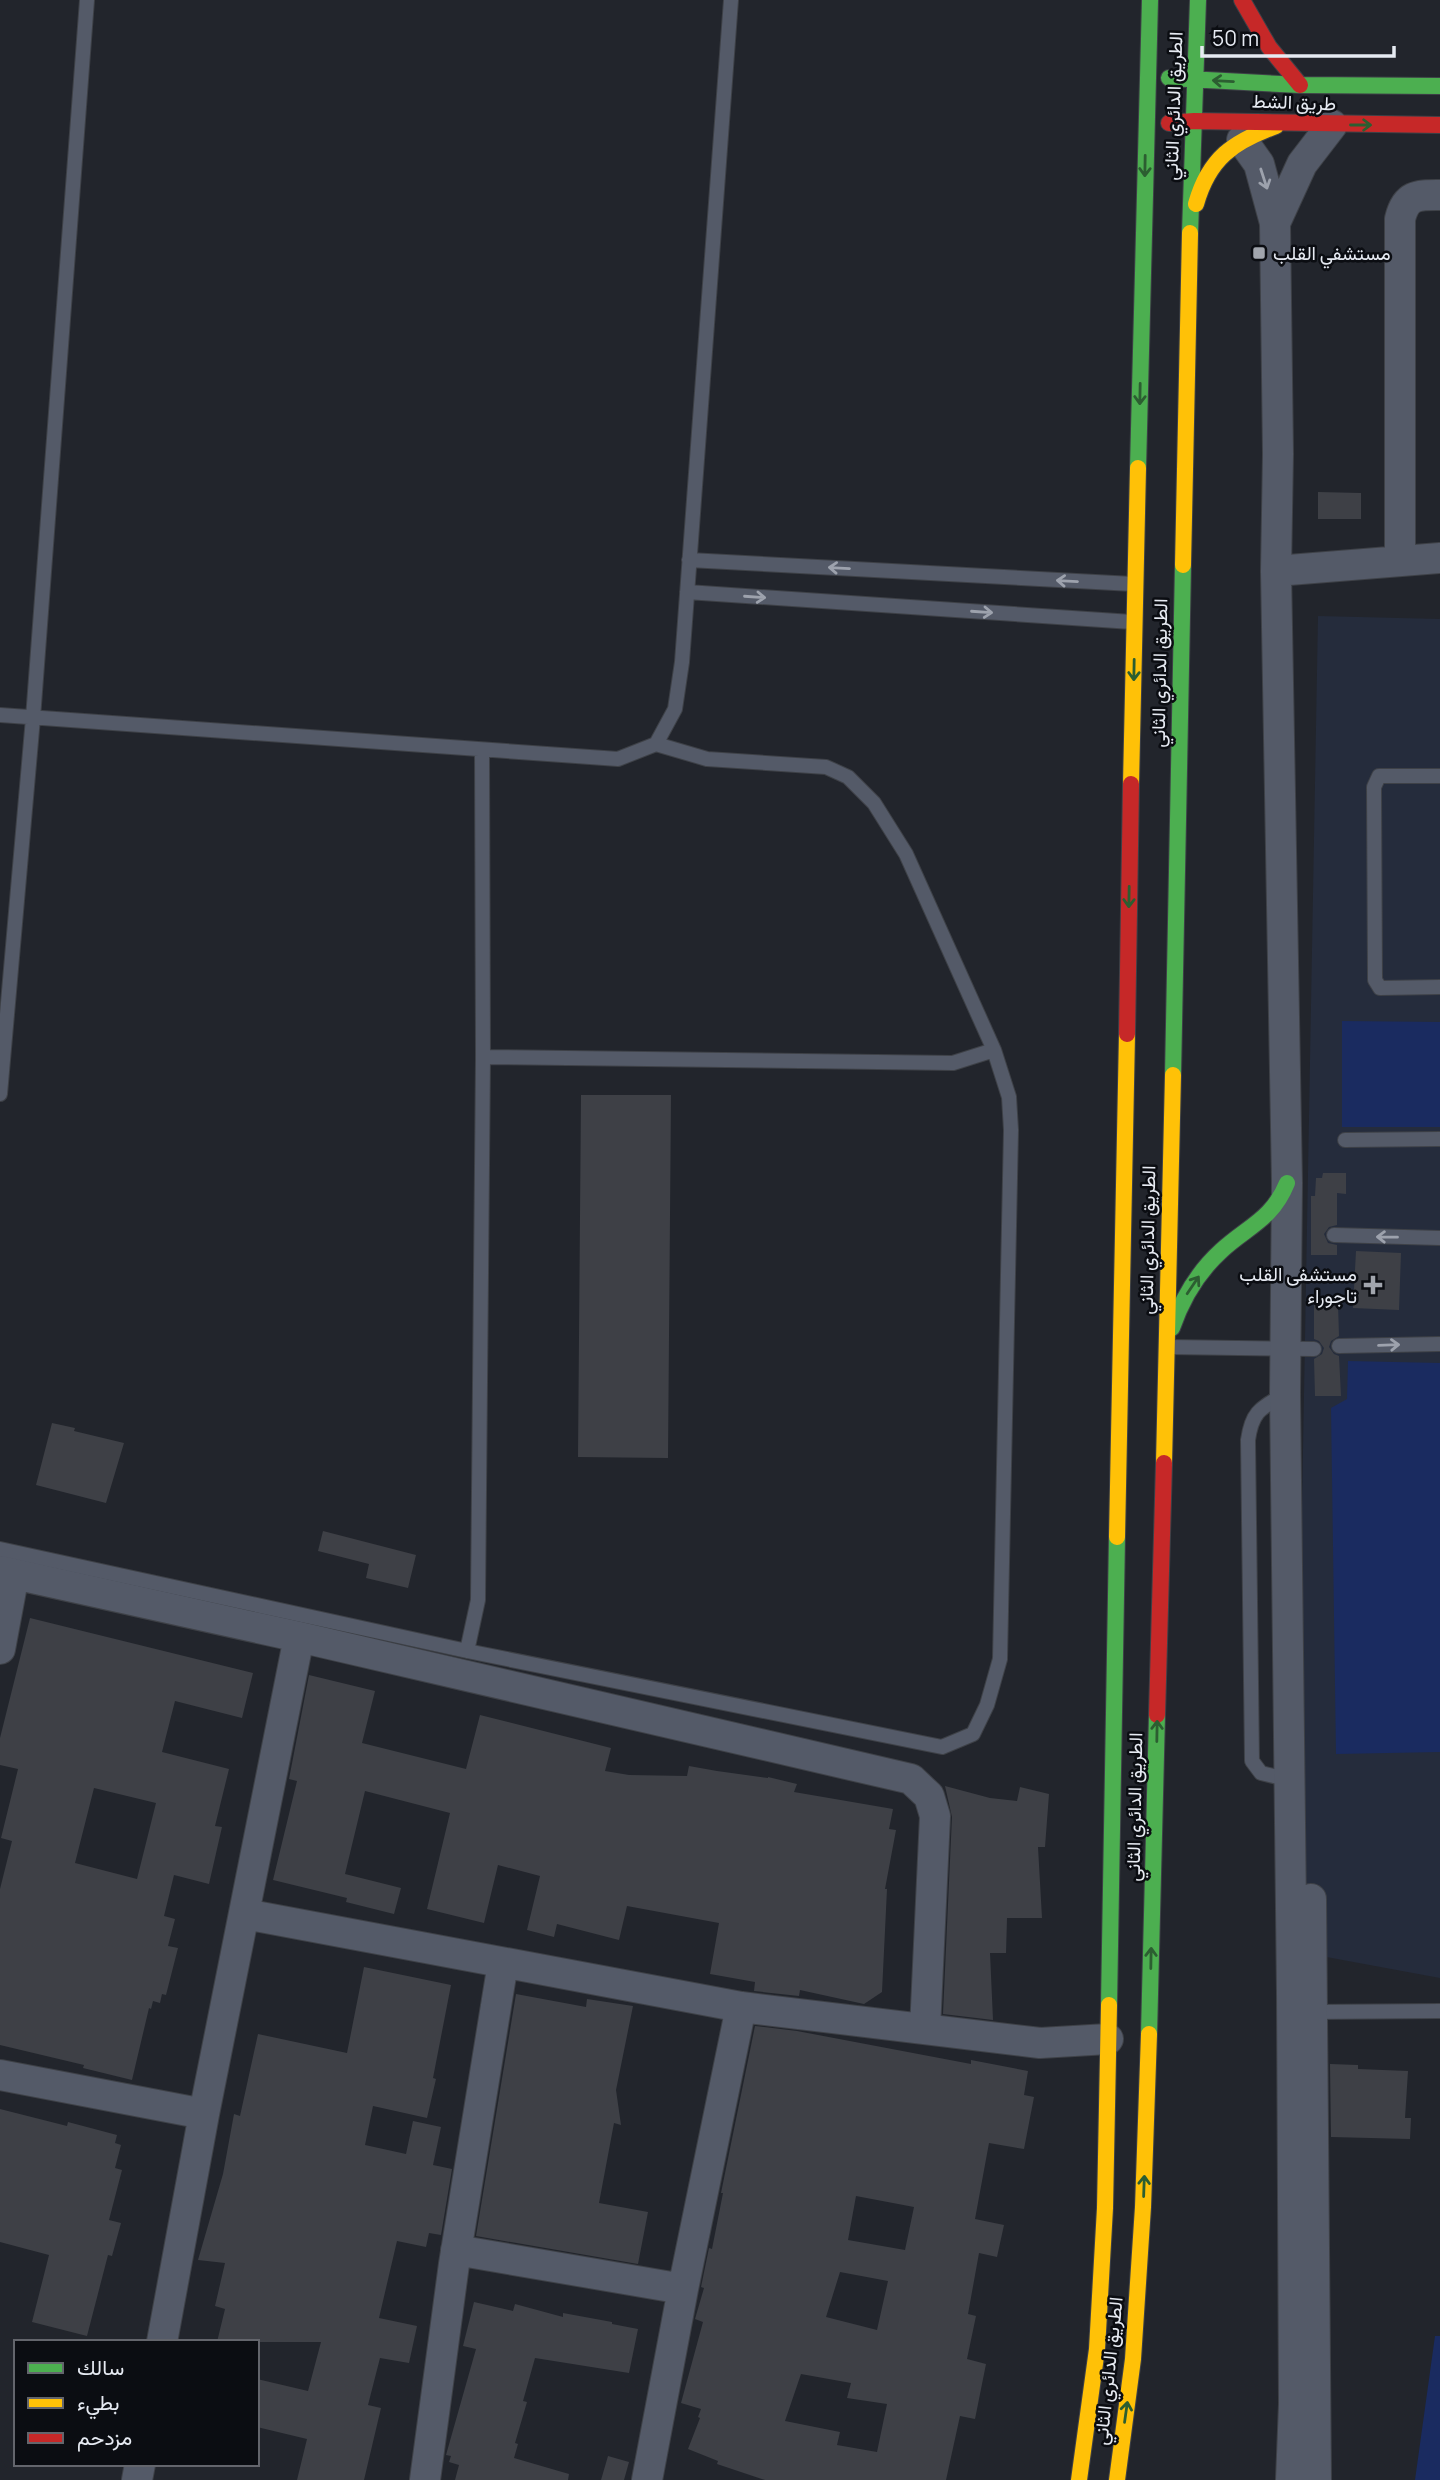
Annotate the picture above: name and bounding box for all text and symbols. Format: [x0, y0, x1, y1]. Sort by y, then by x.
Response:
scale bar [1202, 14, 1394, 58]
text: 50 m [1212, 24, 1259, 52]
street label: الطريق الدائري الثاني [1157, 31, 1192, 181]
one-way arrow [1212, 75, 1235, 88]
street label: طريق الشط [1251, 88, 1337, 116]
one-way arrow [1350, 118, 1373, 132]
one-way arrow [1139, 154, 1152, 177]
one-way arrow [1259, 168, 1271, 190]
place label: مستشفي القلب [1273, 240, 1391, 269]
marker: مستشفي القلب [1251, 245, 1267, 261]
one-way arrow [1133, 382, 1146, 405]
one-way arrow [829, 561, 851, 574]
one-way arrow [1055, 574, 1078, 587]
one-way arrow [743, 591, 765, 604]
street label: الطريق الدائري الثاني [1145, 598, 1176, 748]
one-way arrow [970, 606, 992, 619]
one-way arrow [1127, 658, 1141, 681]
one-way arrow [1123, 886, 1136, 909]
street label: الطريق الدائري الثاني [1133, 1165, 1164, 1315]
one-way arrow [1376, 1230, 1399, 1243]
place label: مستشفى القلب تاجوراء [1239, 1261, 1357, 1309]
marker: مستشفى القلب تاجوراء [1363, 1275, 1383, 1295]
one-way arrow [1186, 1276, 1200, 1295]
one-way arrow [1378, 1338, 1401, 1352]
one-way arrow [1150, 1720, 1163, 1743]
street label: الطريق الدائري الثاني [1120, 1732, 1151, 1882]
one-way arrow [1144, 1947, 1158, 1970]
one-way arrow [1138, 2174, 1151, 2197]
street label: الطريق الدائري الثاني [1087, 2296, 1132, 2447]
legend [14, 2340, 259, 2466]
text: سالك [77, 2353, 124, 2381]
text: بطيء [77, 2388, 120, 2420]
one-way arrow [1120, 2401, 1133, 2424]
text: مزدحم [77, 2423, 132, 2452]

